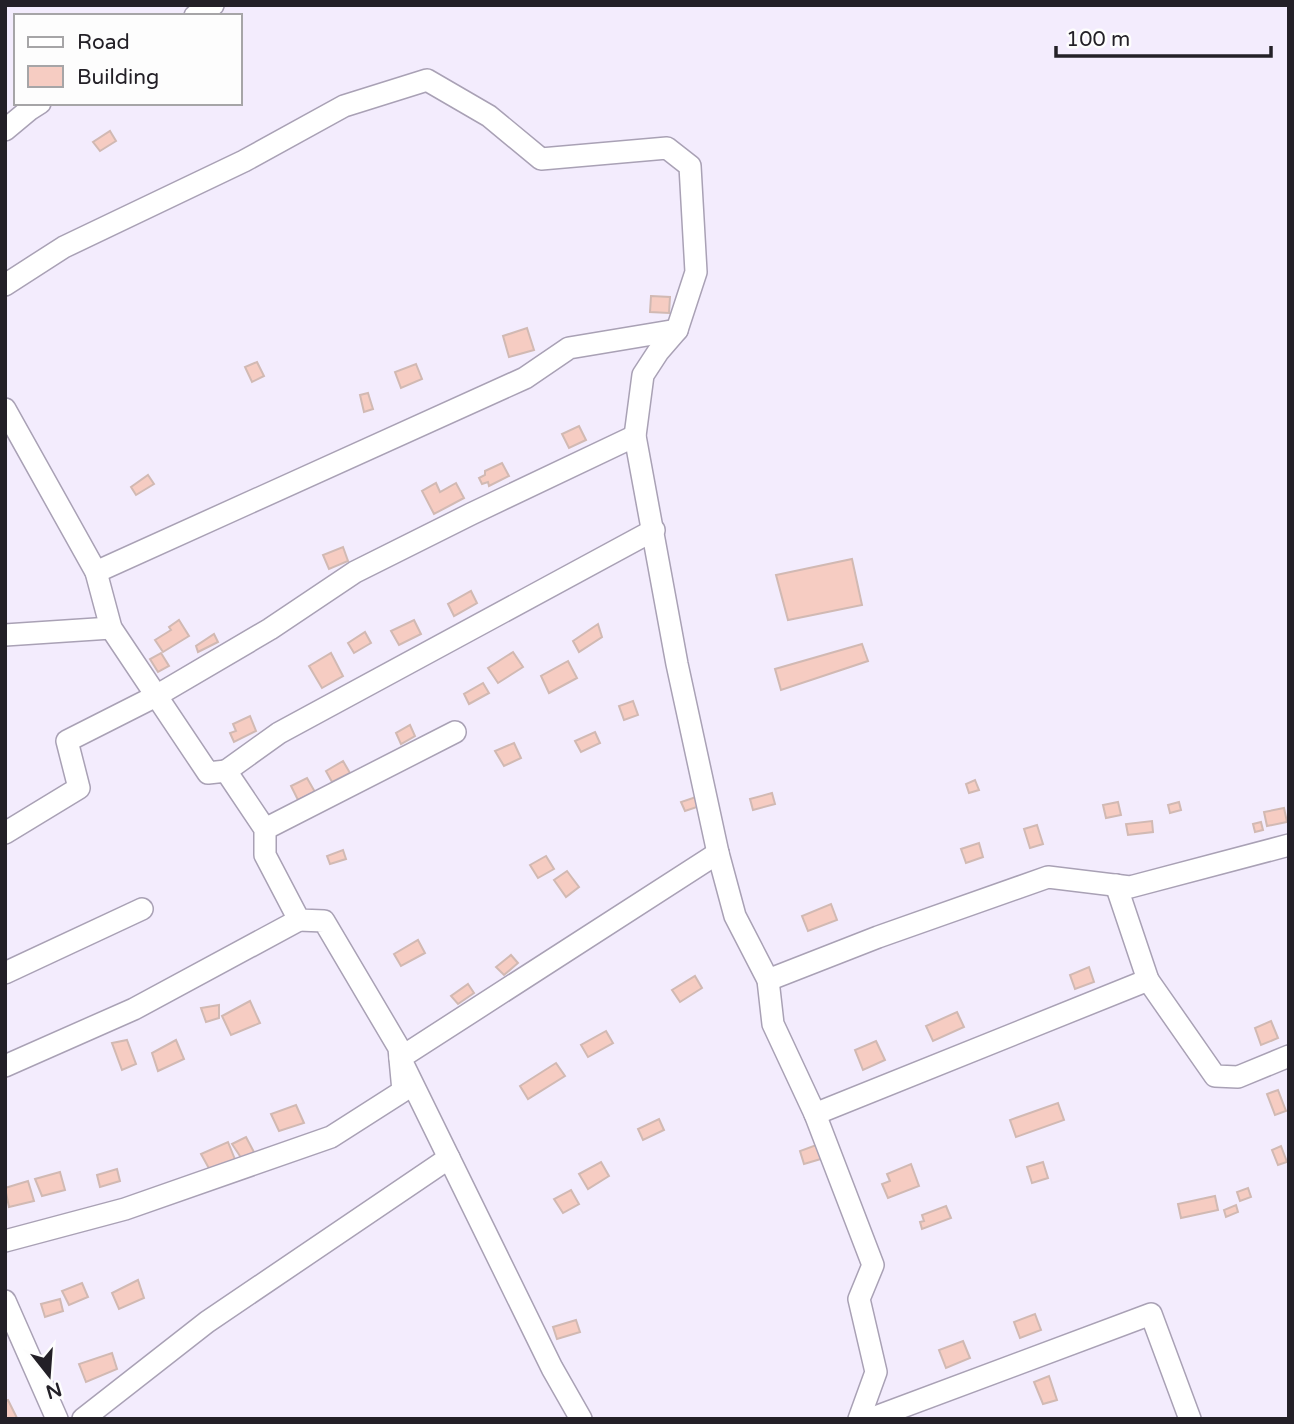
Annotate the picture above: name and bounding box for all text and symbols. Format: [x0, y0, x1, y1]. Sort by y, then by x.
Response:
legend [14, 14, 242, 105]
scale bar [1056, 14, 1271, 58]
text: 100 m [1066, 27, 1130, 52]
text: Road [77, 30, 130, 55]
text: Building [77, 65, 159, 90]
north arrow [14, 1340, 84, 1410]
text: N [43, 1378, 64, 1403]

